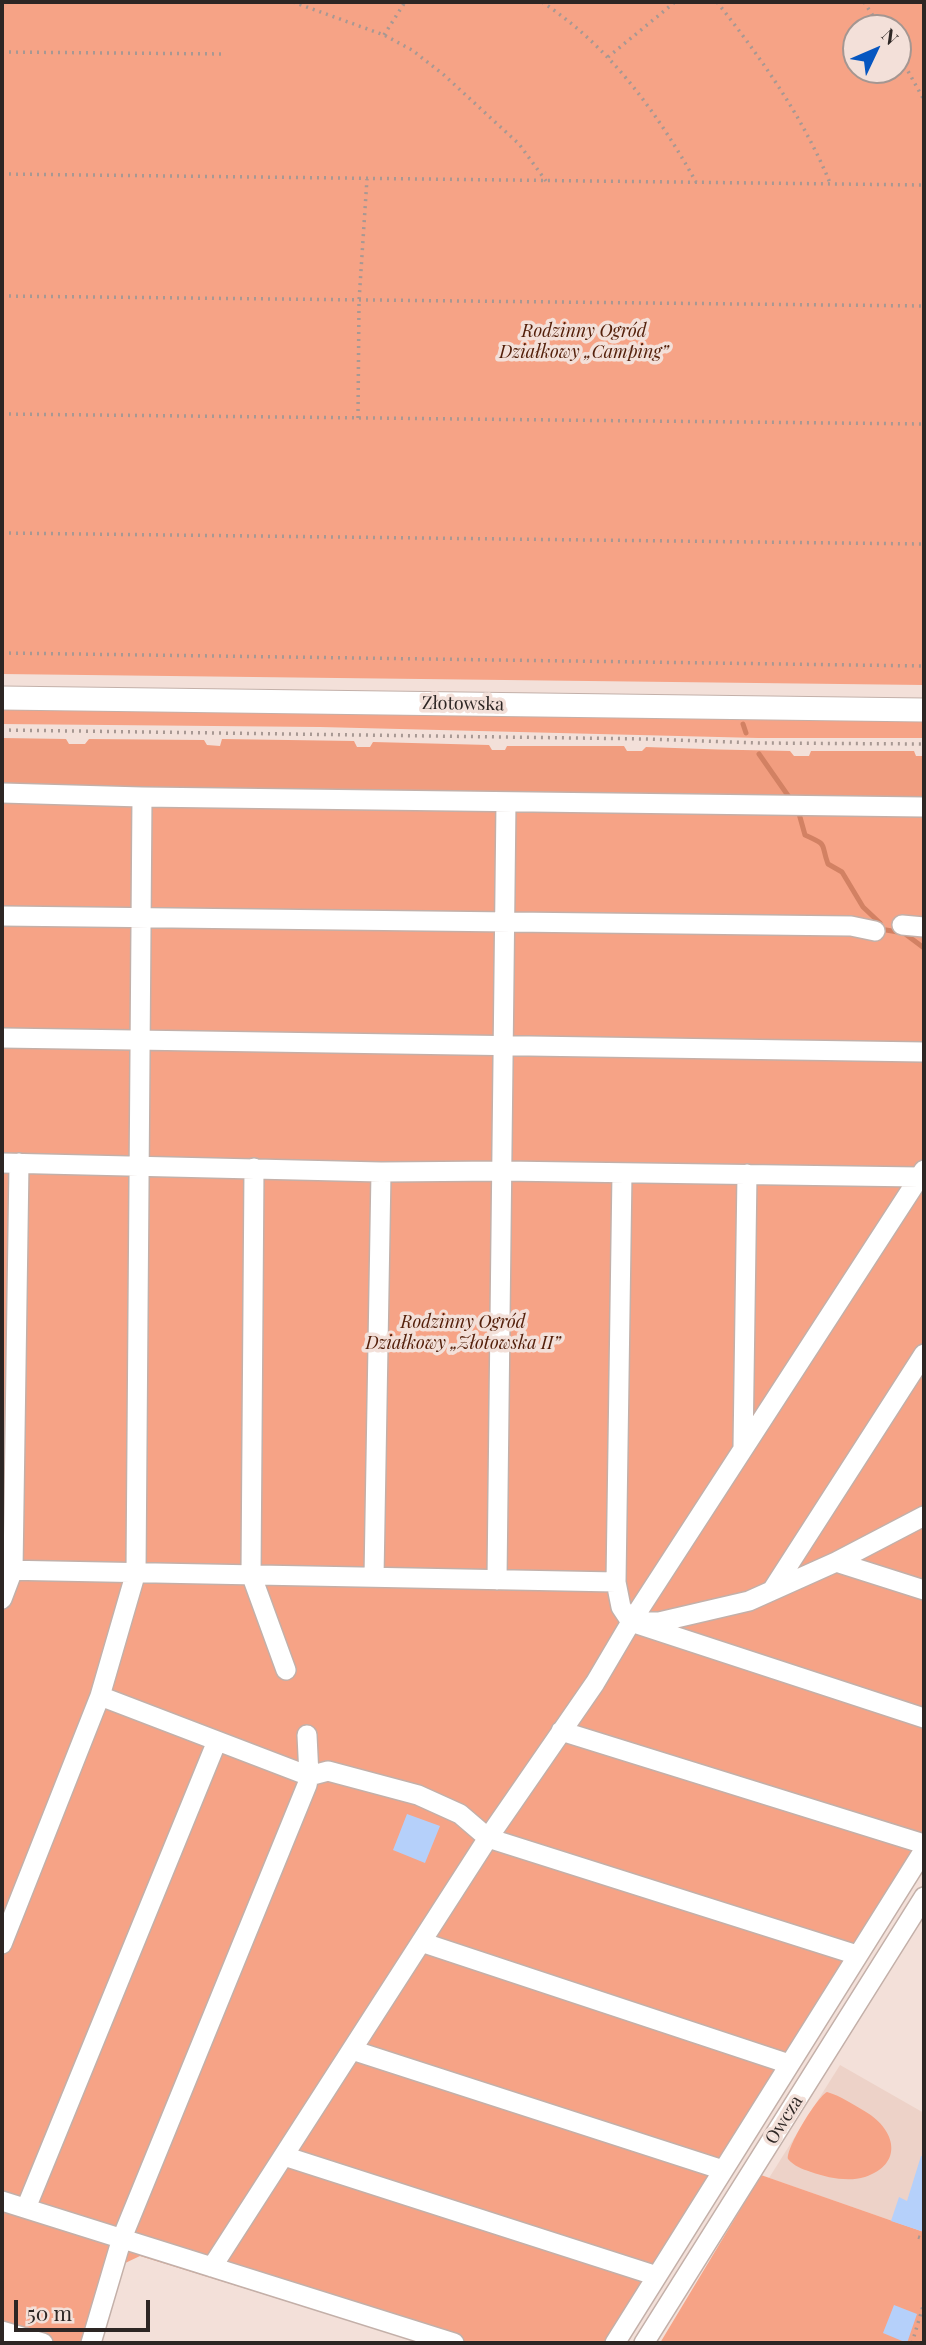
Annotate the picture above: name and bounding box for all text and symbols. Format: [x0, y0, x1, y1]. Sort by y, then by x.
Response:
north arrow [842, 14, 912, 84]
text: N [877, 22, 905, 50]
park label: Rodzinny Ogród Działkowy „Camping” [499, 320, 669, 362]
street label: Złotowska [422, 692, 504, 716]
park label: Rodzinny Ogród Działkowy „Złotowska II” [365, 1311, 561, 1354]
street label: Owcza [761, 2092, 807, 2148]
scale bar [18, 2286, 154, 2330]
text: 50 m [27, 2298, 72, 2326]

